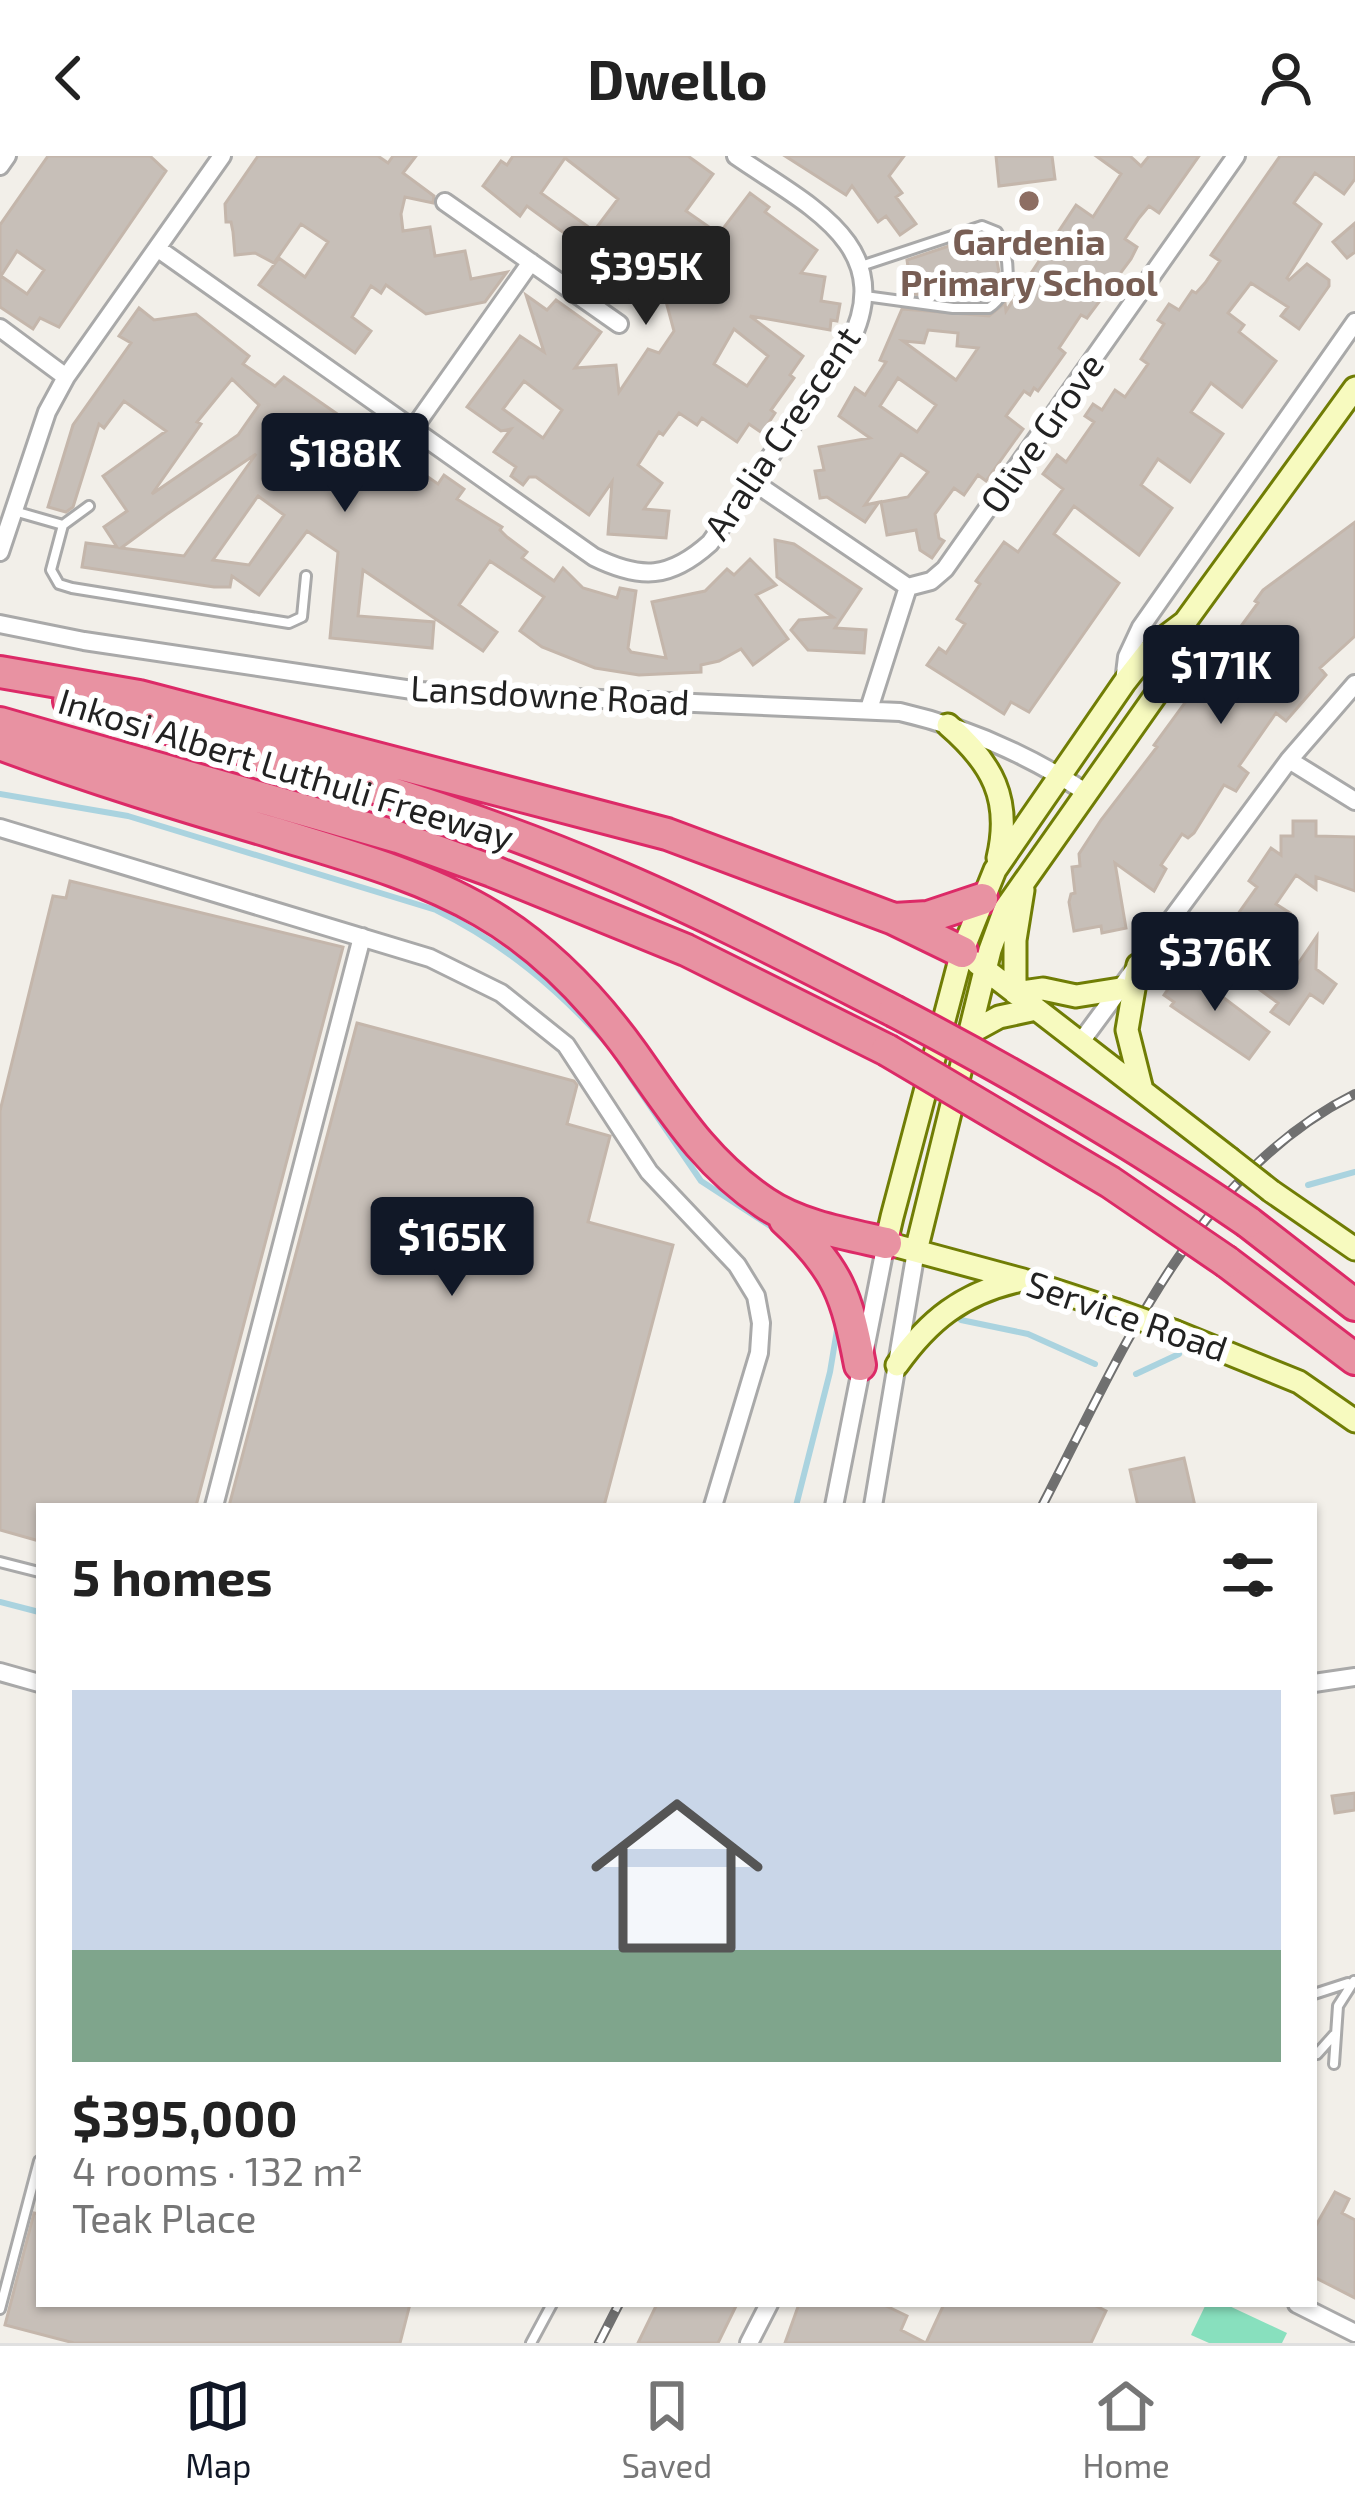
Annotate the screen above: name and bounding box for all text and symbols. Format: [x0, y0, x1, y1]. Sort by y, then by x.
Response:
icon: back [36, 45, 102, 111]
icon: person [1253, 45, 1319, 111]
text: Dwello [587, 46, 768, 111]
marker: Gardenia Primary School [1016, 188, 1042, 214]
place label: Gardenia Primary School [900, 219, 1158, 304]
pin: $395K [562, 226, 730, 328]
text: $395K [589, 241, 703, 288]
street label: Aralia Crescent [694, 318, 868, 547]
street label: Olive Grove [970, 344, 1111, 520]
pin: $188K [261, 413, 429, 515]
text: $188K [289, 428, 401, 475]
pin: $171K [1137, 625, 1305, 727]
text: $171K [1170, 640, 1272, 687]
street label: Lansdowne Road [409, 665, 691, 722]
street label: Inkosi Albert Luthuli Freeway [54, 678, 519, 857]
pin: $376K [1131, 912, 1299, 1014]
text: $376K [1158, 927, 1272, 974]
pin: $165K [368, 1197, 536, 1299]
text: $165K [398, 1212, 506, 1259]
street label: Service Road [1021, 1260, 1234, 1369]
icon: filters [1215, 1542, 1281, 1608]
text: 5 homes [72, 1545, 273, 1606]
icon: home [569, 1768, 785, 1984]
text: $395,000 [72, 2086, 298, 2147]
text: 4 rooms · 132 m² [72, 2147, 363, 2194]
text: Teak Place [72, 2194, 257, 2241]
tab: Map [185, 2373, 251, 2485]
tab: Saved [622, 2373, 712, 2485]
tab: Home [1082, 2373, 1170, 2485]

